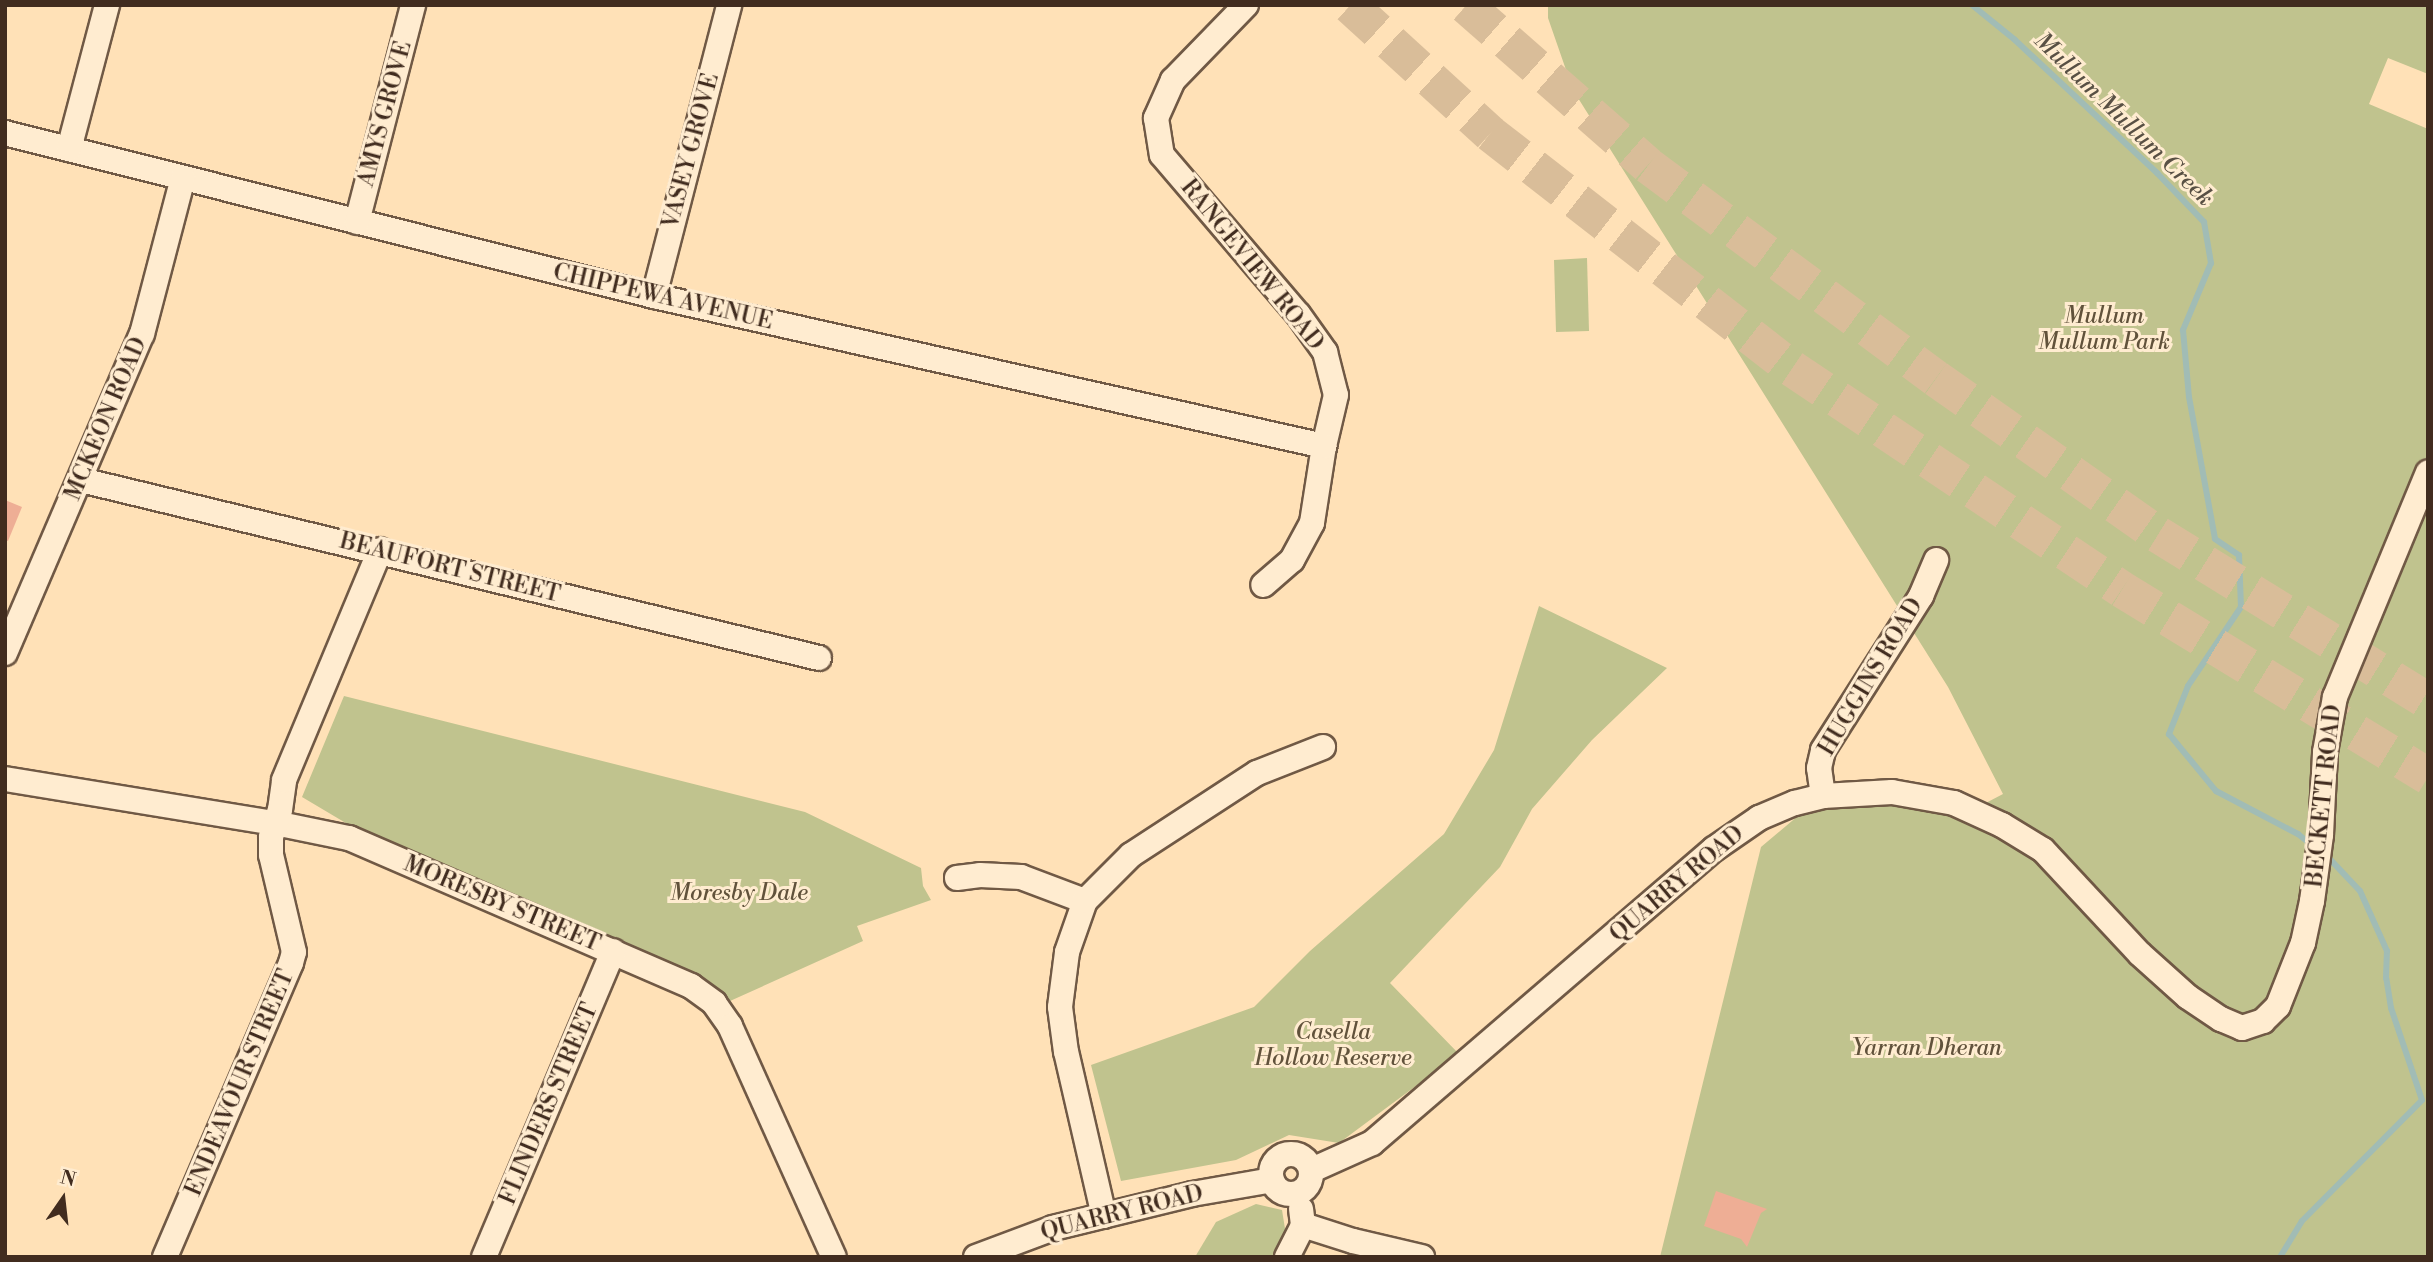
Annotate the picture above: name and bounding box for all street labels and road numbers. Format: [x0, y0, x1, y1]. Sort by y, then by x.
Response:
street label: AMYS GROVE [352, 38, 418, 190]
street label: VASEY GROVE [657, 70, 725, 232]
street label: RANGEVIEW ROAD [1175, 174, 1329, 356]
street label: CHIPPEWA AVENUE [550, 258, 776, 336]
street label: MCKEON ROAD [59, 333, 153, 505]
street label: BEAUFORT STREET [337, 527, 563, 609]
street label: HUGGINS ROAD [1813, 593, 1929, 761]
street label: BECKETT ROAD [2301, 703, 2347, 889]
street label: QUARRY ROAD [1604, 820, 1750, 948]
street label: MORESBY STREET [399, 850, 605, 958]
street label: ENDEAVOUR STREET [180, 966, 300, 1200]
street label: FLINDERS STREET [494, 999, 604, 1209]
street label: QUARRY ROAD [1038, 1179, 1206, 1247]

